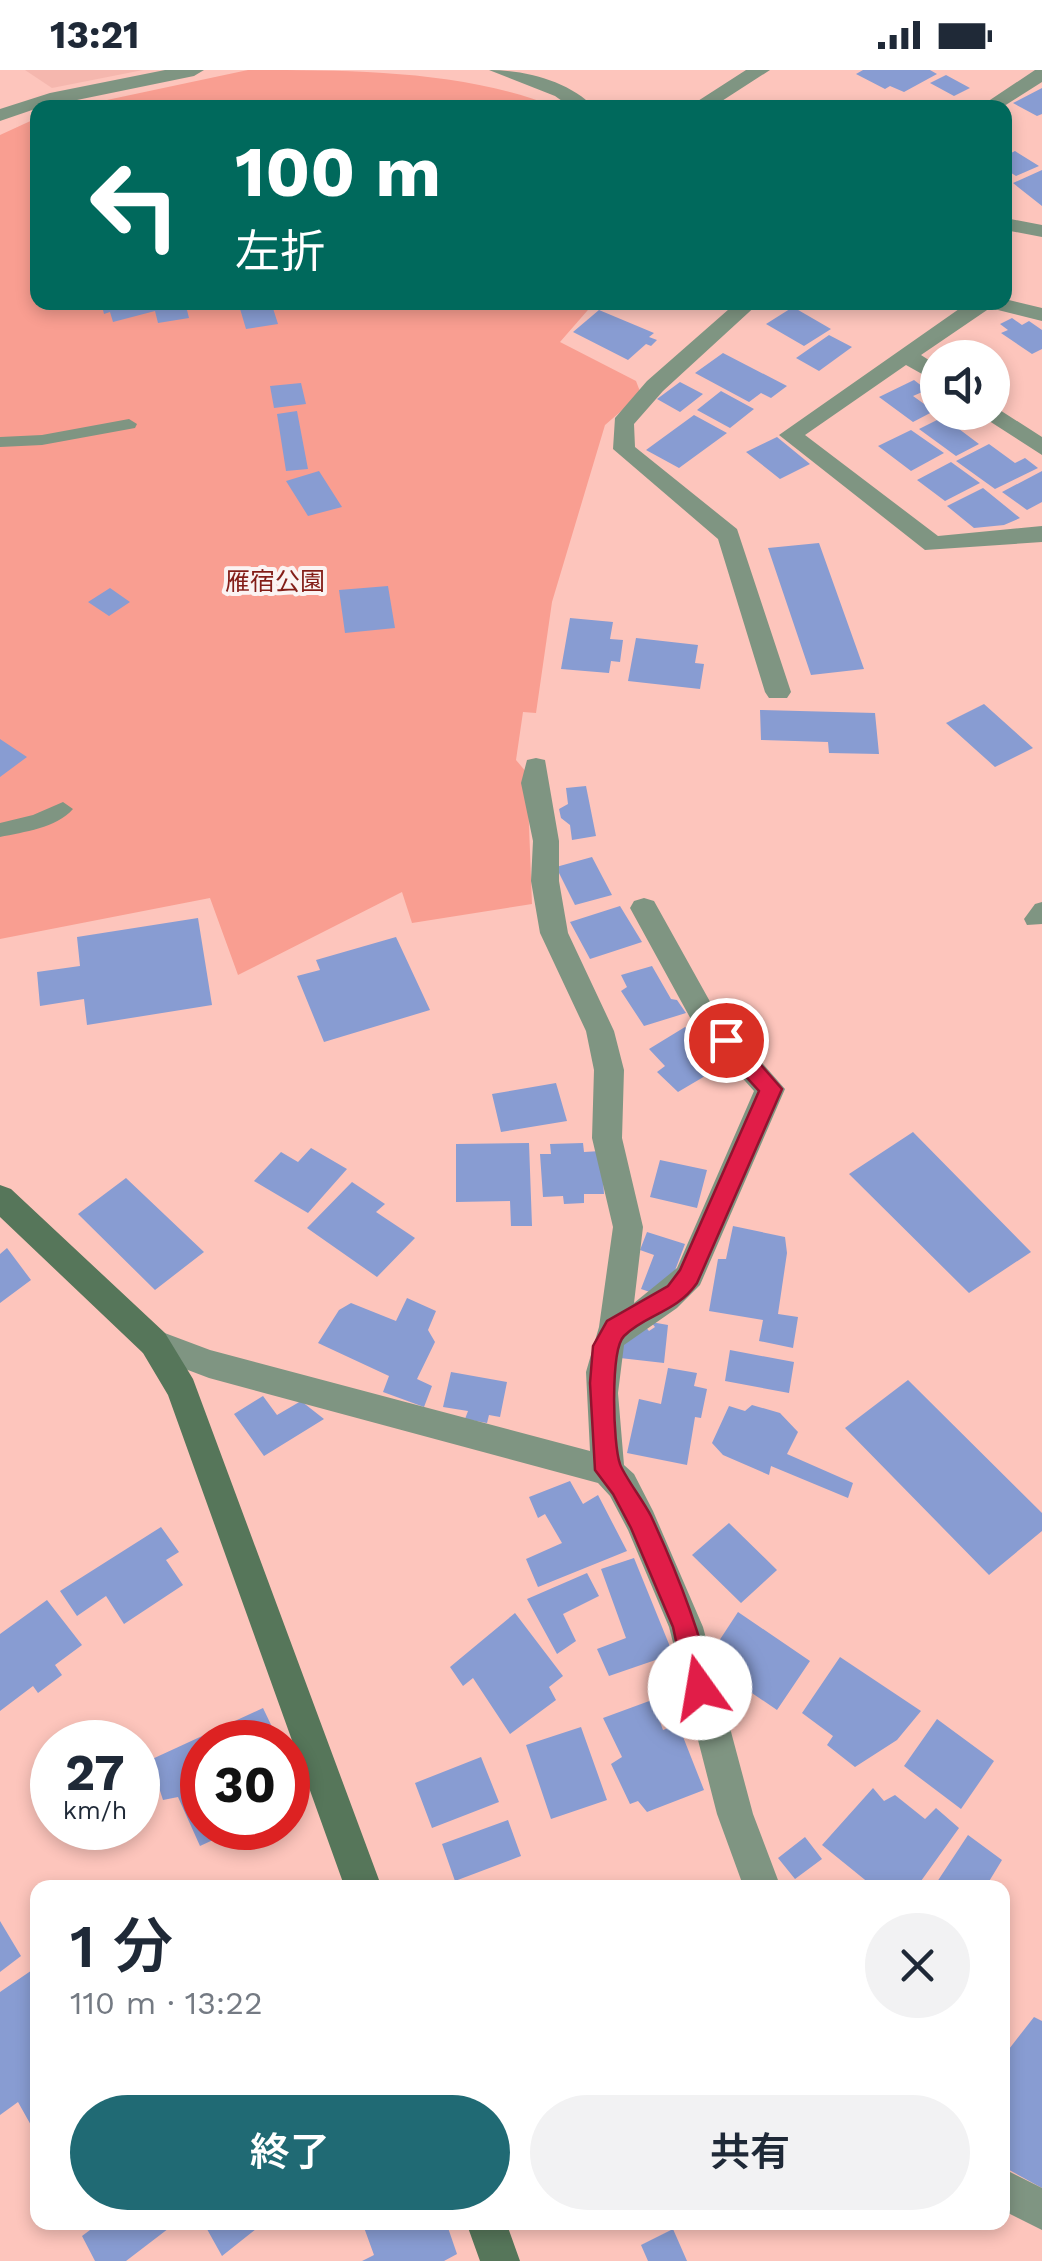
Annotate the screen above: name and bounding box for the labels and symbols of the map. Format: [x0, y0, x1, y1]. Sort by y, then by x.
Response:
park label: 雁宿公園 [225, 567, 325, 596]
pin [684, 998, 769, 1083]
position arrow [648, 1636, 752, 1740]
speed limit sign: 30 [180, 1720, 310, 1850]

